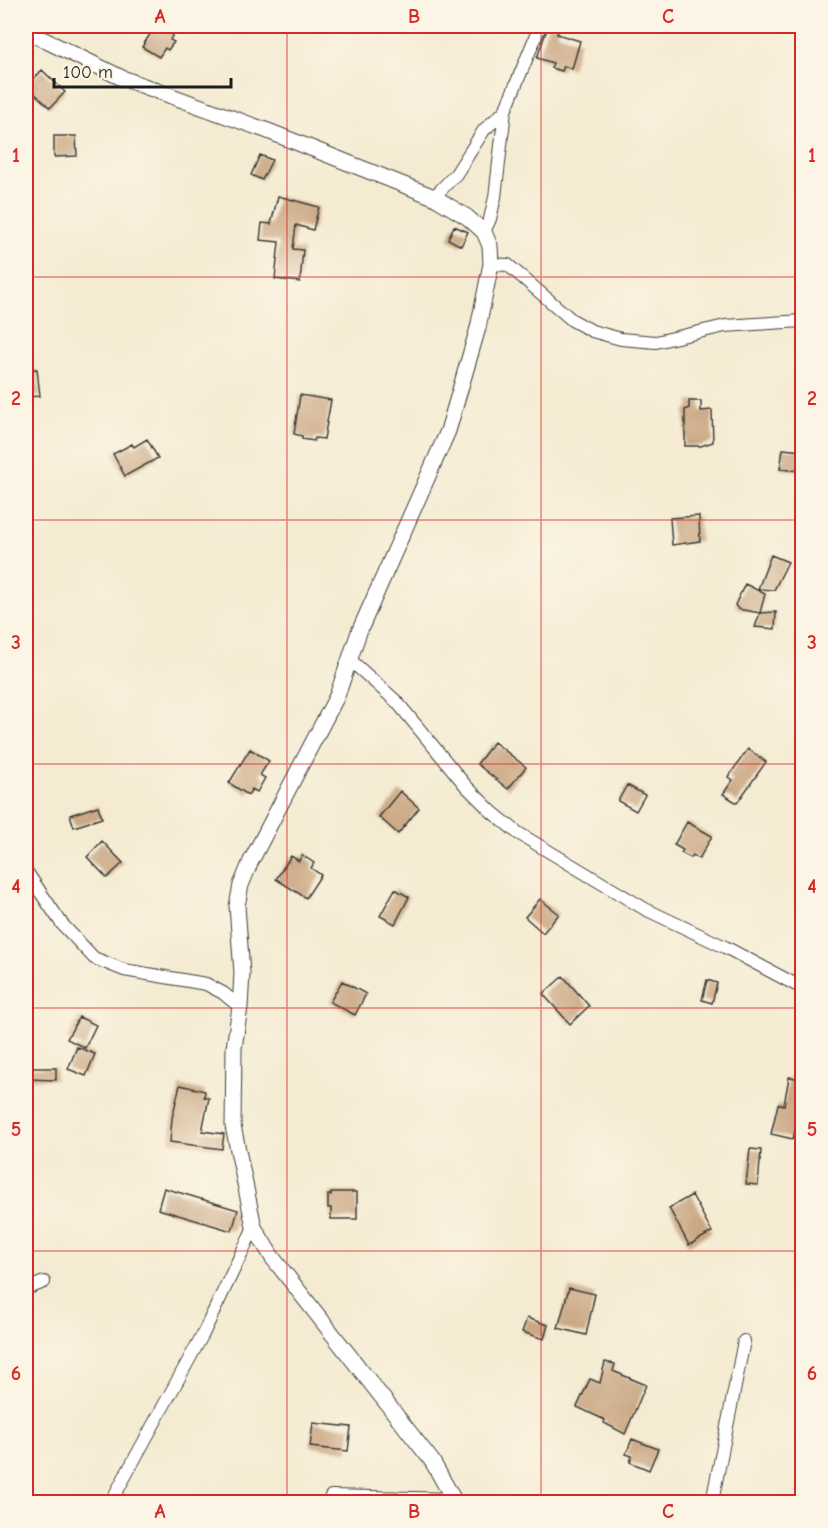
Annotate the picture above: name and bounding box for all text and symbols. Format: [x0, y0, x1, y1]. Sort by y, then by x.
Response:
text: A [154, 5, 166, 28]
text: B [408, 5, 420, 28]
text: C [662, 5, 674, 28]
scale bar [54, 51, 231, 89]
text: 100 m [63, 62, 113, 83]
text: 1 [12, 144, 20, 167]
text: 1 [808, 144, 816, 167]
text: 2 [11, 387, 21, 410]
text: 2 [807, 387, 817, 410]
text: 3 [11, 631, 21, 654]
text: 3 [807, 631, 817, 654]
text: 4 [11, 875, 21, 898]
text: 4 [807, 875, 817, 898]
text: 5 [11, 1118, 21, 1141]
text: 5 [807, 1118, 817, 1141]
text: 6 [11, 1362, 21, 1385]
text: 6 [807, 1362, 817, 1385]
text: A [154, 1500, 166, 1523]
text: B [408, 1500, 420, 1523]
text: C [662, 1500, 674, 1523]

